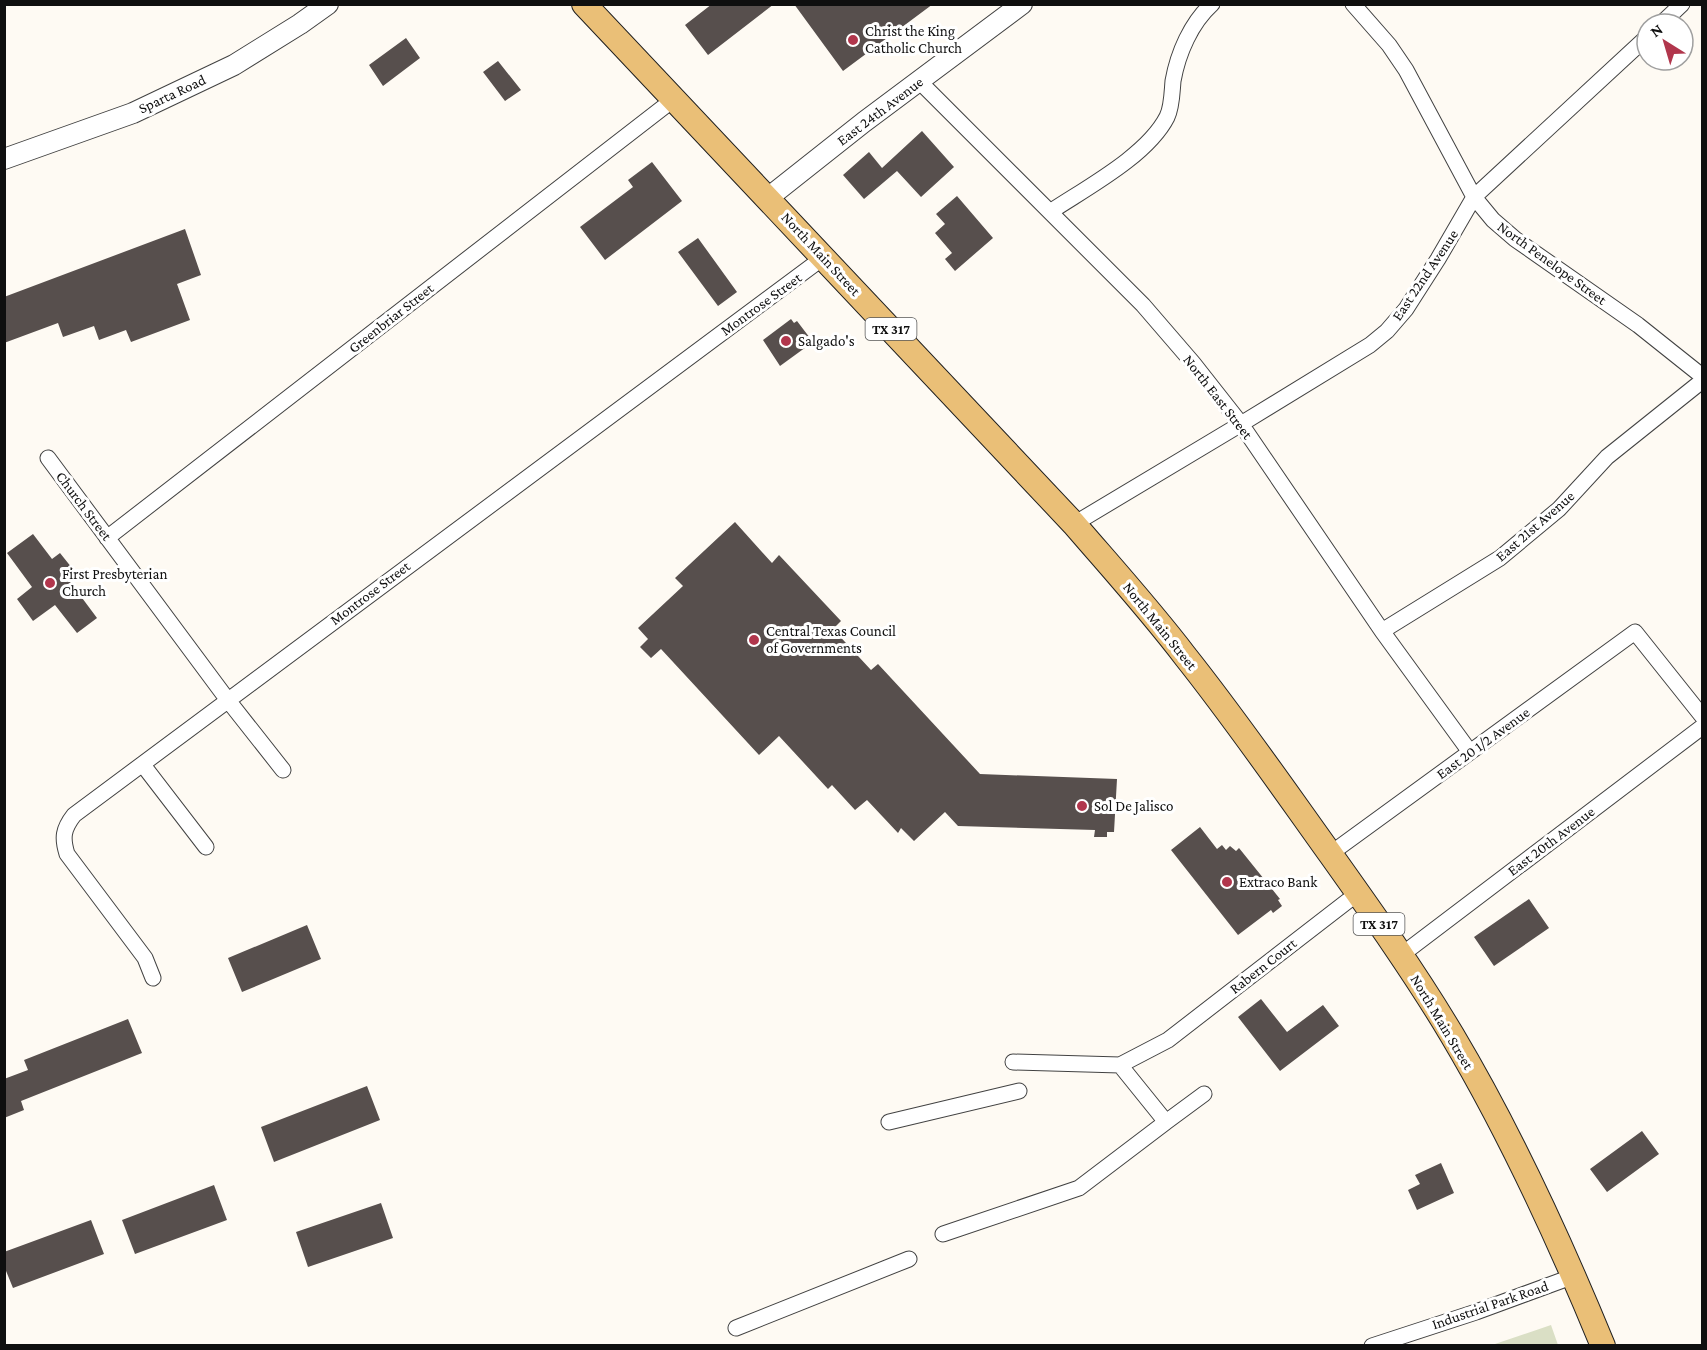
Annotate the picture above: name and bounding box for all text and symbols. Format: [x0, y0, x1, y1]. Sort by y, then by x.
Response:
north arrow [1635, 12, 1695, 72]
text: N [1647, 20, 1666, 40]
place label: Christ the King Catholic Church [865, 23, 962, 56]
marker: Christ the King Catholic Church [846, 33, 860, 47]
street label: Sparta Road [136, 71, 209, 117]
street label: East 24th Avenue [834, 73, 926, 149]
street label: North Main Street [778, 209, 864, 300]
street label: North Penelope Street [1494, 218, 1610, 309]
street label: East 22nd Avenue [1389, 226, 1461, 323]
street label: Montrose Street [718, 269, 805, 339]
street label: Greenbriar Street [346, 279, 437, 356]
road number: TX 317 [866, 318, 916, 340]
place label: Salgado's [798, 333, 855, 350]
marker: Salgado's [779, 334, 793, 348]
street label: North East Street [1180, 352, 1256, 443]
street label: Church Street [53, 468, 116, 544]
street label: East 21st Avenue [1492, 487, 1578, 564]
street label: Montrose Street [327, 557, 414, 628]
place label: First Presbyterian Church [62, 566, 167, 599]
marker: First Presbyterian Church [43, 576, 57, 590]
street label: North Main Street [1120, 579, 1201, 674]
place label: Central Texas Council of Governments [766, 623, 896, 656]
marker: Central Texas Council of Governments [747, 633, 761, 647]
street label: East 20 1/2 Avenue [1433, 704, 1533, 782]
place label: Sol De Jalisco [1094, 798, 1173, 815]
marker: Sol De Jalisco [1075, 799, 1089, 813]
street label: East 20th Avenue [1504, 803, 1598, 879]
place label: Extraco Bank [1239, 874, 1318, 890]
marker: Extraco Bank [1220, 875, 1234, 889]
road number: TX 317 [1354, 913, 1404, 935]
street label: Rabern Court [1227, 934, 1300, 997]
street label: North Main Street [1407, 972, 1477, 1073]
street label: Industrial Park Road [1430, 1278, 1550, 1332]

